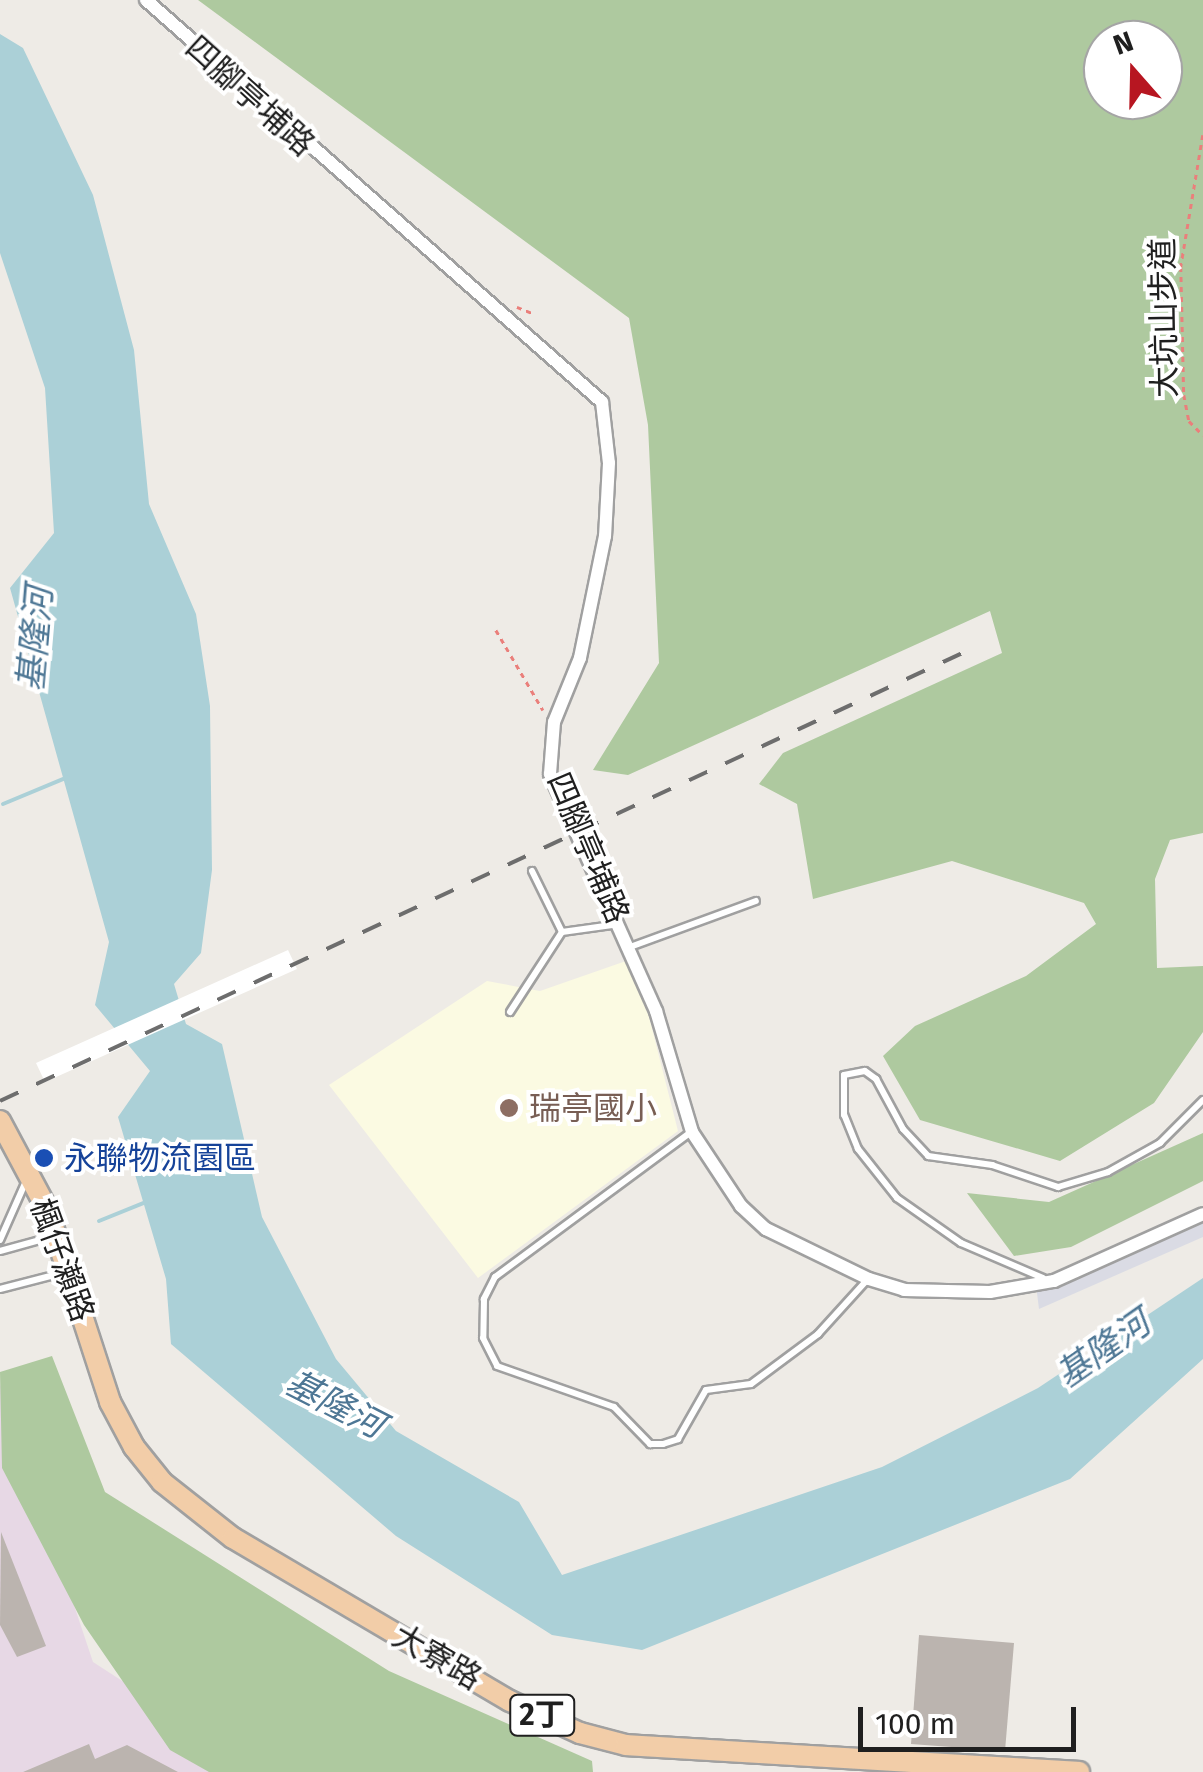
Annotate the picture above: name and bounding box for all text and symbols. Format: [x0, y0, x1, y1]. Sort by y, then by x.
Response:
north arrow [1083, 20, 1183, 120]
text: N [1109, 25, 1138, 62]
street label: 四腳亭埔路 [178, 28, 322, 164]
street label: 大坑山步道 [1143, 238, 1185, 398]
water label: 基隆河 [10, 585, 60, 693]
street label: 四腳亭埔路 [539, 767, 637, 929]
place label: 瑞亭國小 [529, 1089, 657, 1127]
marker: 瑞亭國小 [498, 1097, 520, 1119]
place label: 永聯物流園區 [64, 1139, 256, 1177]
marker: 永聯物流園區 [33, 1147, 55, 1169]
street label: 楓仔瀨路 [22, 1193, 102, 1327]
water label: 基隆河 [1048, 1302, 1158, 1396]
water label: 基隆河 [279, 1361, 391, 1447]
street label: 大寮路 [386, 1616, 488, 1698]
scale bar [863, 1687, 1080, 1749]
road number: 2丁 [507, 1690, 577, 1740]
text: 100 m [875, 1706, 955, 1742]

